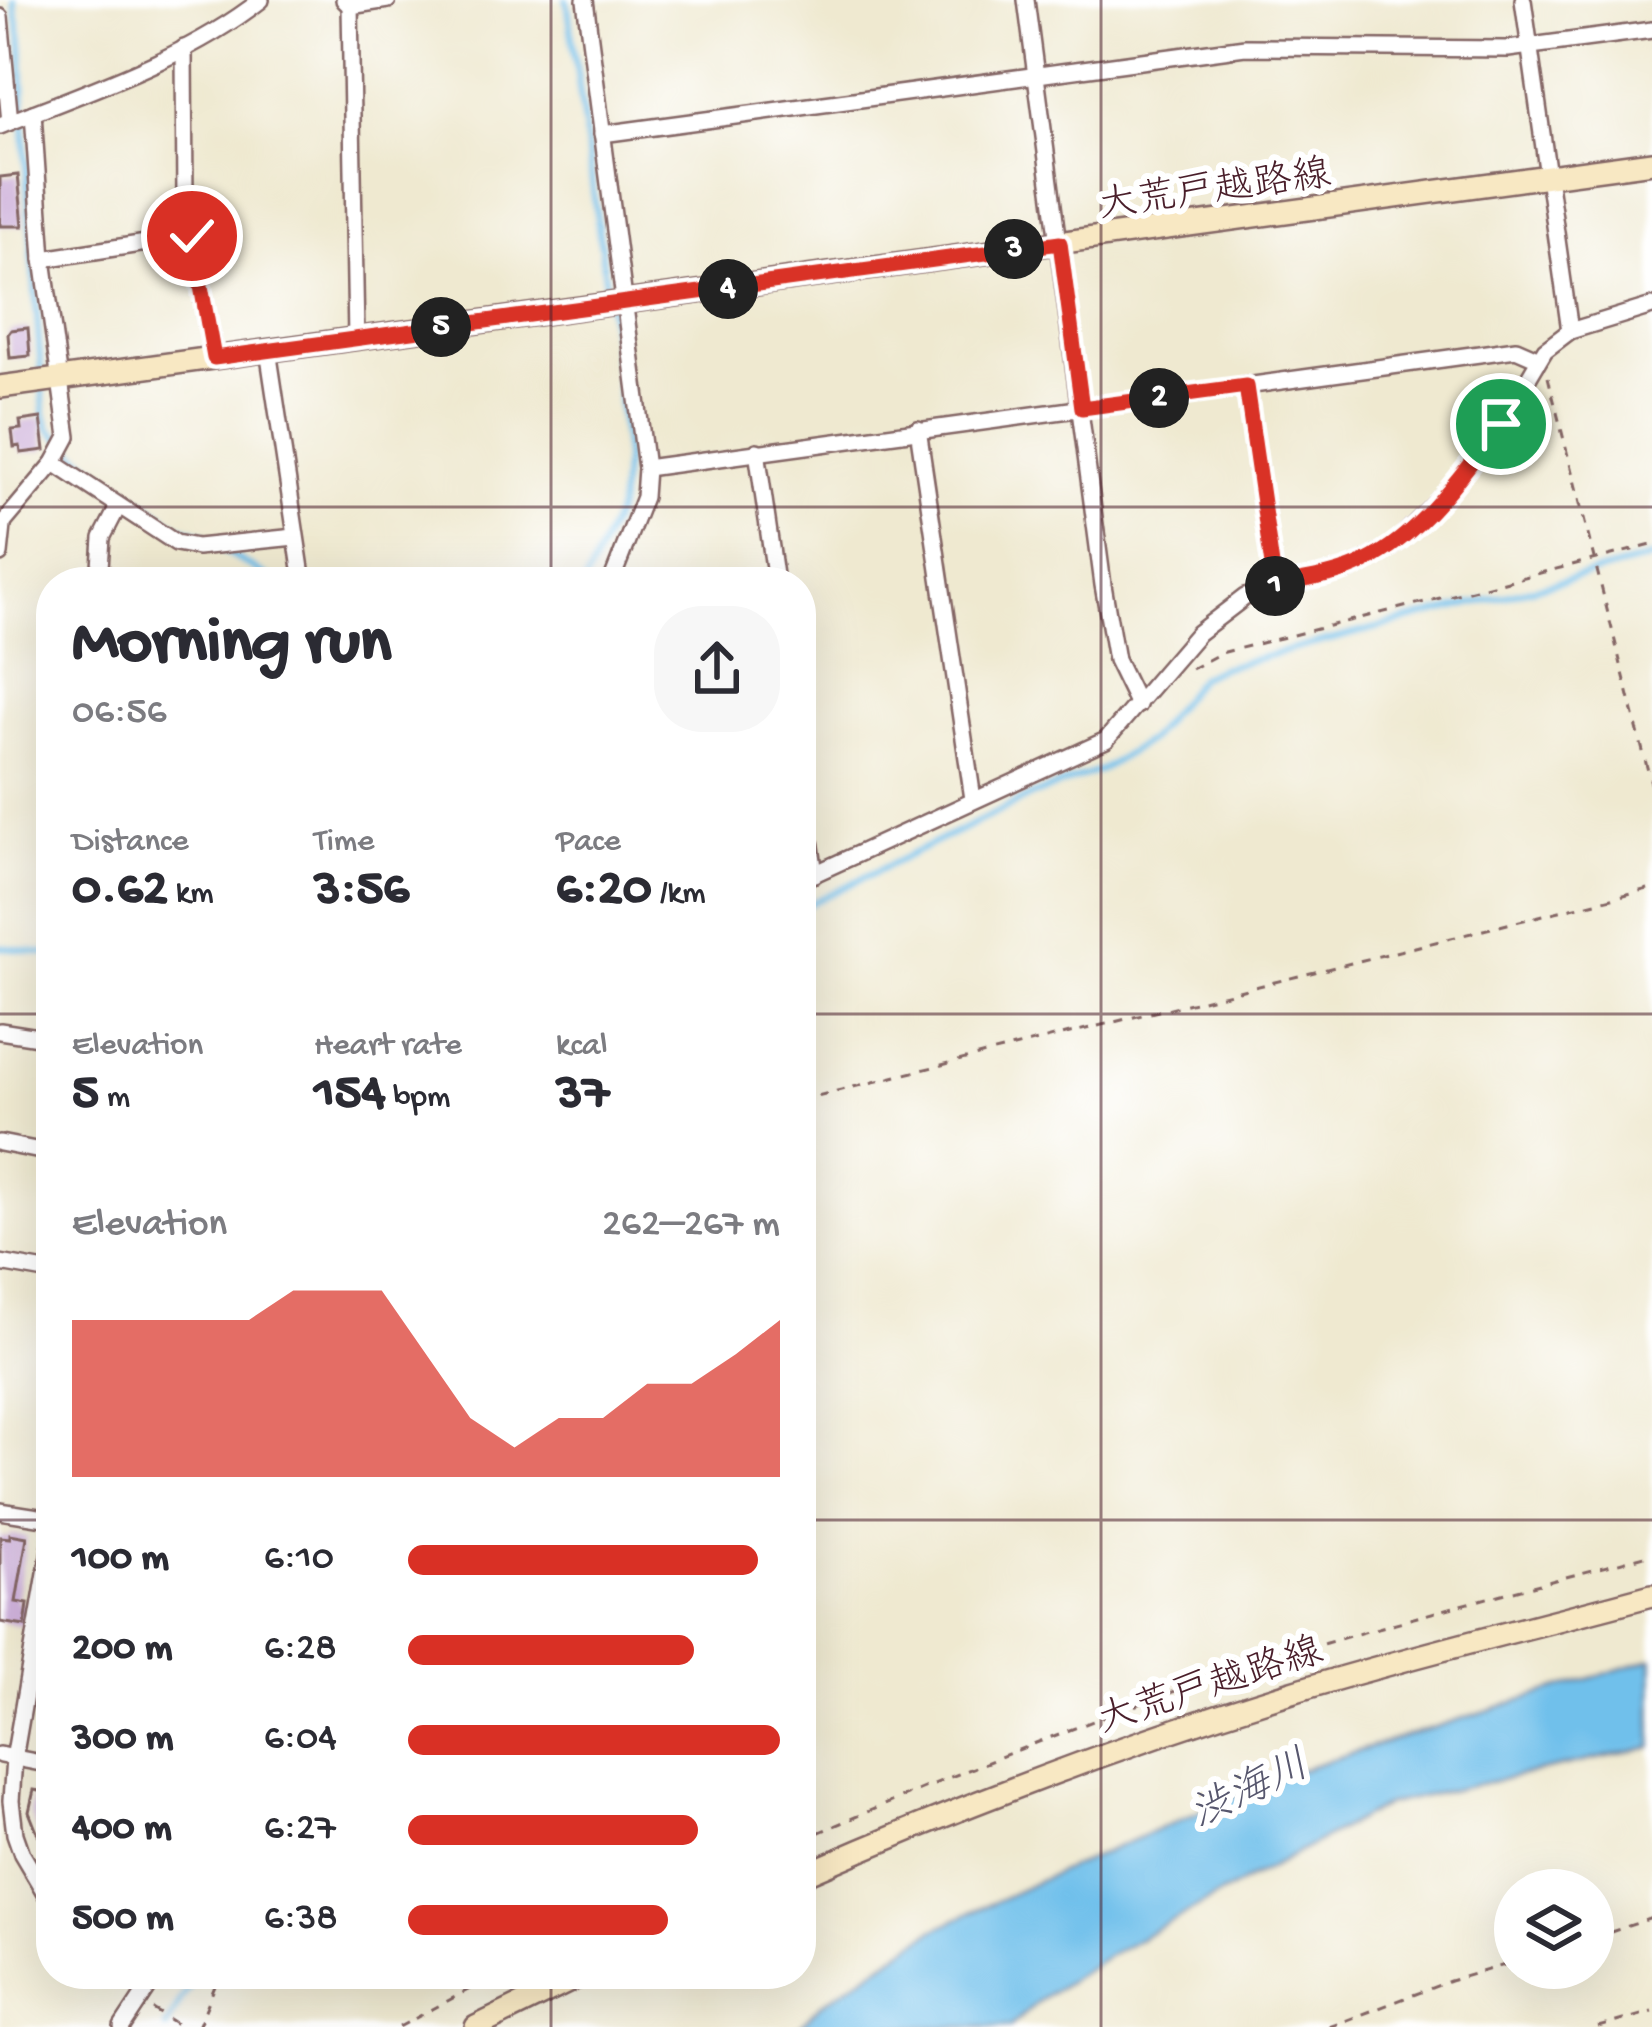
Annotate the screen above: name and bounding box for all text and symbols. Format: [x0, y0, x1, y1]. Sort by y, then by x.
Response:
street label: 大荒戸越路線 [1096, 152, 1334, 232]
pin [141, 185, 243, 287]
icon: check [159, 203, 225, 269]
pin: 3 [984, 219, 1044, 279]
text: 3 [1005, 230, 1023, 268]
pin: 4 [698, 259, 758, 319]
text: 4 [720, 270, 736, 308]
pin: 5 [411, 297, 471, 357]
text: 5 [432, 308, 450, 346]
pin: 2 [1129, 368, 1189, 428]
pin [1450, 373, 1552, 475]
text: 2 [1151, 379, 1167, 417]
icon: arrive [1468, 391, 1534, 457]
pin: 1 [1245, 556, 1305, 616]
text: 1 [1268, 567, 1282, 605]
button: share [654, 606, 780, 732]
text: Morning run [72, 607, 391, 685]
text: 06:56 [72, 691, 166, 737]
text: Distance [72, 824, 189, 862]
text: Time [314, 824, 374, 862]
text: Pace [556, 824, 621, 862]
text: 0.62 [72, 862, 168, 922]
text: 3:56 [314, 862, 409, 922]
text: 6:20 [556, 862, 652, 922]
text: km [168, 876, 214, 914]
text: /km [652, 876, 706, 914]
text: Elevation [72, 1028, 203, 1066]
text: Heart rate [314, 1028, 462, 1066]
text: kcal [556, 1028, 608, 1066]
text: 5 [72, 1066, 99, 1126]
text: 154 [314, 1066, 386, 1126]
text: 37 [556, 1066, 609, 1126]
text: m [99, 1080, 130, 1118]
text: bpm [386, 1080, 450, 1118]
text: Elevation [72, 1203, 227, 1249]
text: 262–267 m [602, 1203, 780, 1249]
text: 100 m [72, 1537, 169, 1583]
text: 6:10 [264, 1537, 334, 1583]
text: 200 m [72, 1627, 172, 1673]
text: 6:28 [264, 1627, 337, 1673]
street label: 大荒戸越路線 [1092, 1629, 1330, 1747]
text: 300 m [72, 1717, 173, 1763]
text: 6:04 [264, 1717, 337, 1763]
water label: 渋海川 [1183, 1741, 1319, 1842]
text: 400 m [72, 1807, 172, 1853]
text: 6:27 [264, 1807, 335, 1853]
map controls [1494, 1869, 1614, 1989]
button: layers [1494, 1869, 1614, 1989]
text: 500 m [72, 1897, 174, 1943]
text: 6:38 [264, 1897, 338, 1943]

